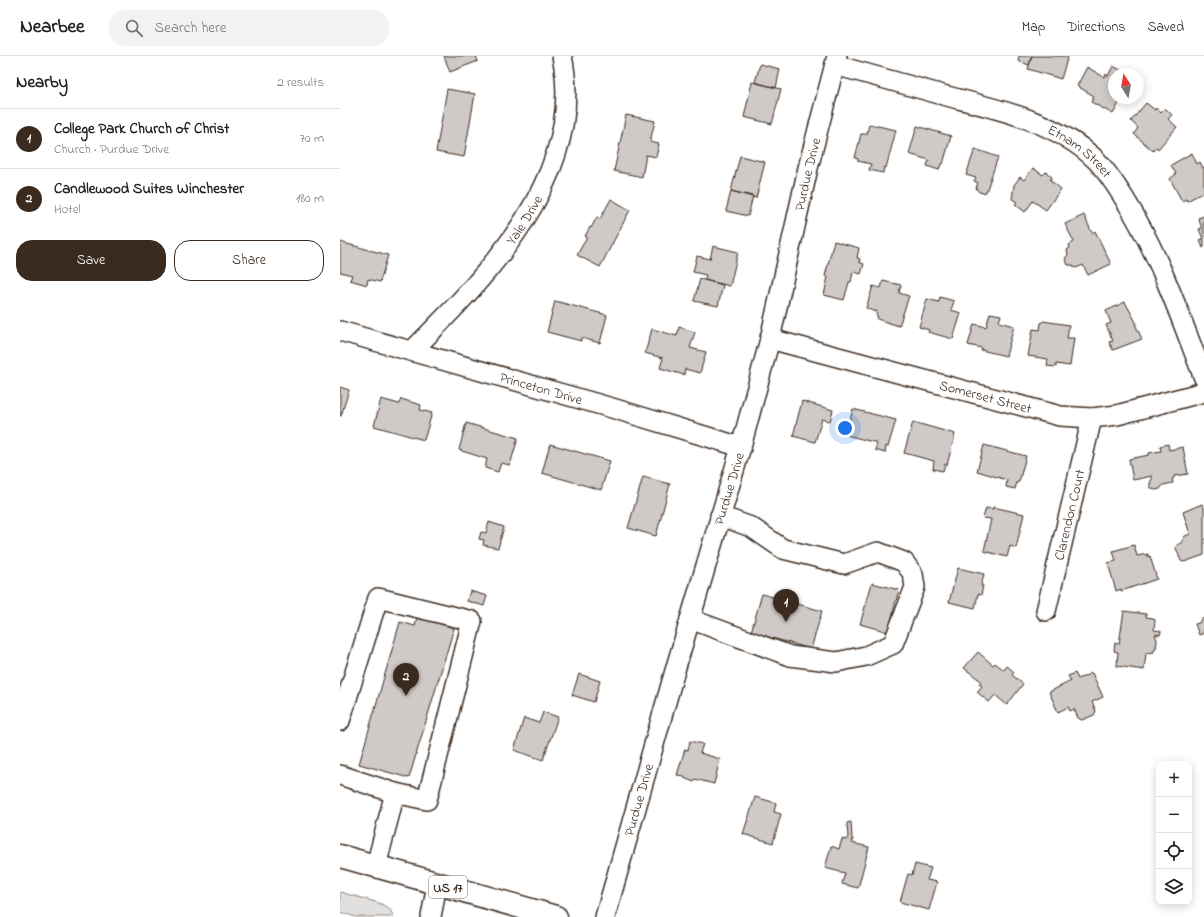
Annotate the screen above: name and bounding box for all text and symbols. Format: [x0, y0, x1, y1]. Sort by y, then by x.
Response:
search box [109, 10, 389, 46]
text: Nearbee [20, 14, 85, 41]
icon: search [123, 17, 145, 39]
text: Search here [155, 17, 226, 39]
text: Map [1022, 17, 1045, 38]
text: Directions [1067, 17, 1125, 38]
text: Saved [1147, 17, 1184, 38]
north arrow [1108, 68, 1144, 104]
text: Nearby [16, 70, 68, 95]
text: 2 results [277, 73, 324, 92]
text: College Park Church of Christ [54, 118, 229, 140]
street label: Etnam Street [1044, 120, 1116, 183]
text: 1 [27, 129, 31, 148]
text: 70 m [300, 129, 324, 148]
street label: Purdue Drive [790, 135, 828, 213]
text: Church · Purdue Drive [54, 140, 169, 159]
text: Candlewood Suites Winchester [54, 178, 244, 200]
text: 2 [26, 189, 32, 208]
text: 180 m [296, 189, 324, 208]
street label: Yale Drive [502, 191, 549, 250]
text: Hotel [54, 200, 81, 219]
button: Save [16, 240, 166, 281]
button: Share [174, 240, 324, 281]
street label: Princeton Drive [497, 368, 585, 411]
street label: Somerset Street [937, 375, 1034, 420]
your location [835, 418, 855, 438]
street label: Purdue Drive [710, 450, 751, 528]
street label: Clarendon Court [1049, 467, 1091, 563]
pin: 1 [773, 589, 799, 622]
pin: 2 [393, 663, 419, 696]
street label: Purdue Drive [619, 761, 660, 839]
map controls [1156, 761, 1192, 905]
button: + [1156, 761, 1192, 797]
button: − [1156, 797, 1192, 833]
button: locate [1156, 833, 1192, 869]
button: layers [1156, 869, 1192, 905]
road number: US 17 [429, 876, 467, 898]

